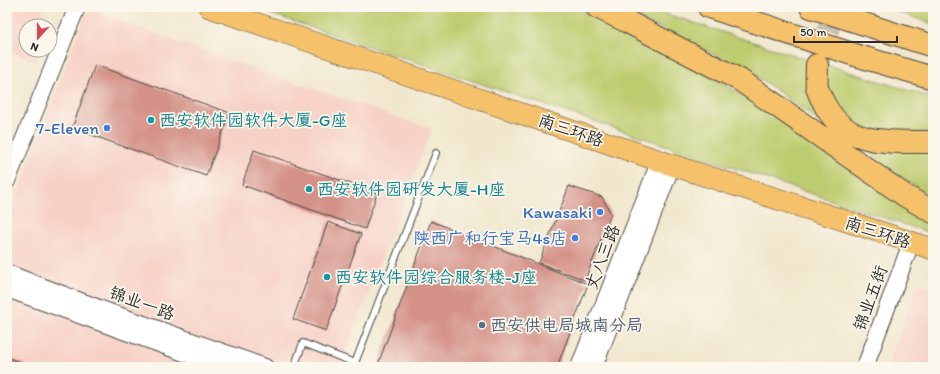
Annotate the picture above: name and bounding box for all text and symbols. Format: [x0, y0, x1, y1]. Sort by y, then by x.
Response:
north arrow [18, 18, 58, 58]
scale bar [794, 18, 897, 44]
text: 50 m [800, 25, 826, 39]
text: N [29, 39, 40, 54]
street label: 南三环路 [536, 109, 606, 151]
place label: 西安软件园软件大厦-G座 [159, 110, 348, 130]
marker: 西安软件园软件大厦-G座 [146, 115, 156, 125]
place label: 7-Eleven [36, 118, 99, 138]
marker: 7-Eleven [102, 123, 112, 133]
place label: 西安软件园研发大厦-H座 [317, 179, 506, 199]
marker: 西安软件园研发大厦-H座 [304, 184, 314, 194]
place label: Kawasaki [523, 202, 592, 222]
marker: Kawasaki [595, 207, 605, 217]
street label: 南三环路 [843, 212, 913, 252]
street label: 丈八三路 [580, 222, 624, 292]
place label: 陕西广和行宝马4s店 [413, 228, 567, 248]
marker: 陕西广和行宝马4s店 [570, 233, 580, 243]
street label: 锦业五街 [849, 263, 891, 333]
place label: 西安软件园综合服务楼-J座 [335, 267, 537, 287]
marker: 西安软件园综合服务楼-J座 [322, 272, 332, 282]
street label: 锦业一路 [107, 282, 177, 324]
place label: 西安供电局城南分局 [490, 315, 643, 335]
marker: 西安供电局城南分局 [477, 320, 487, 330]

